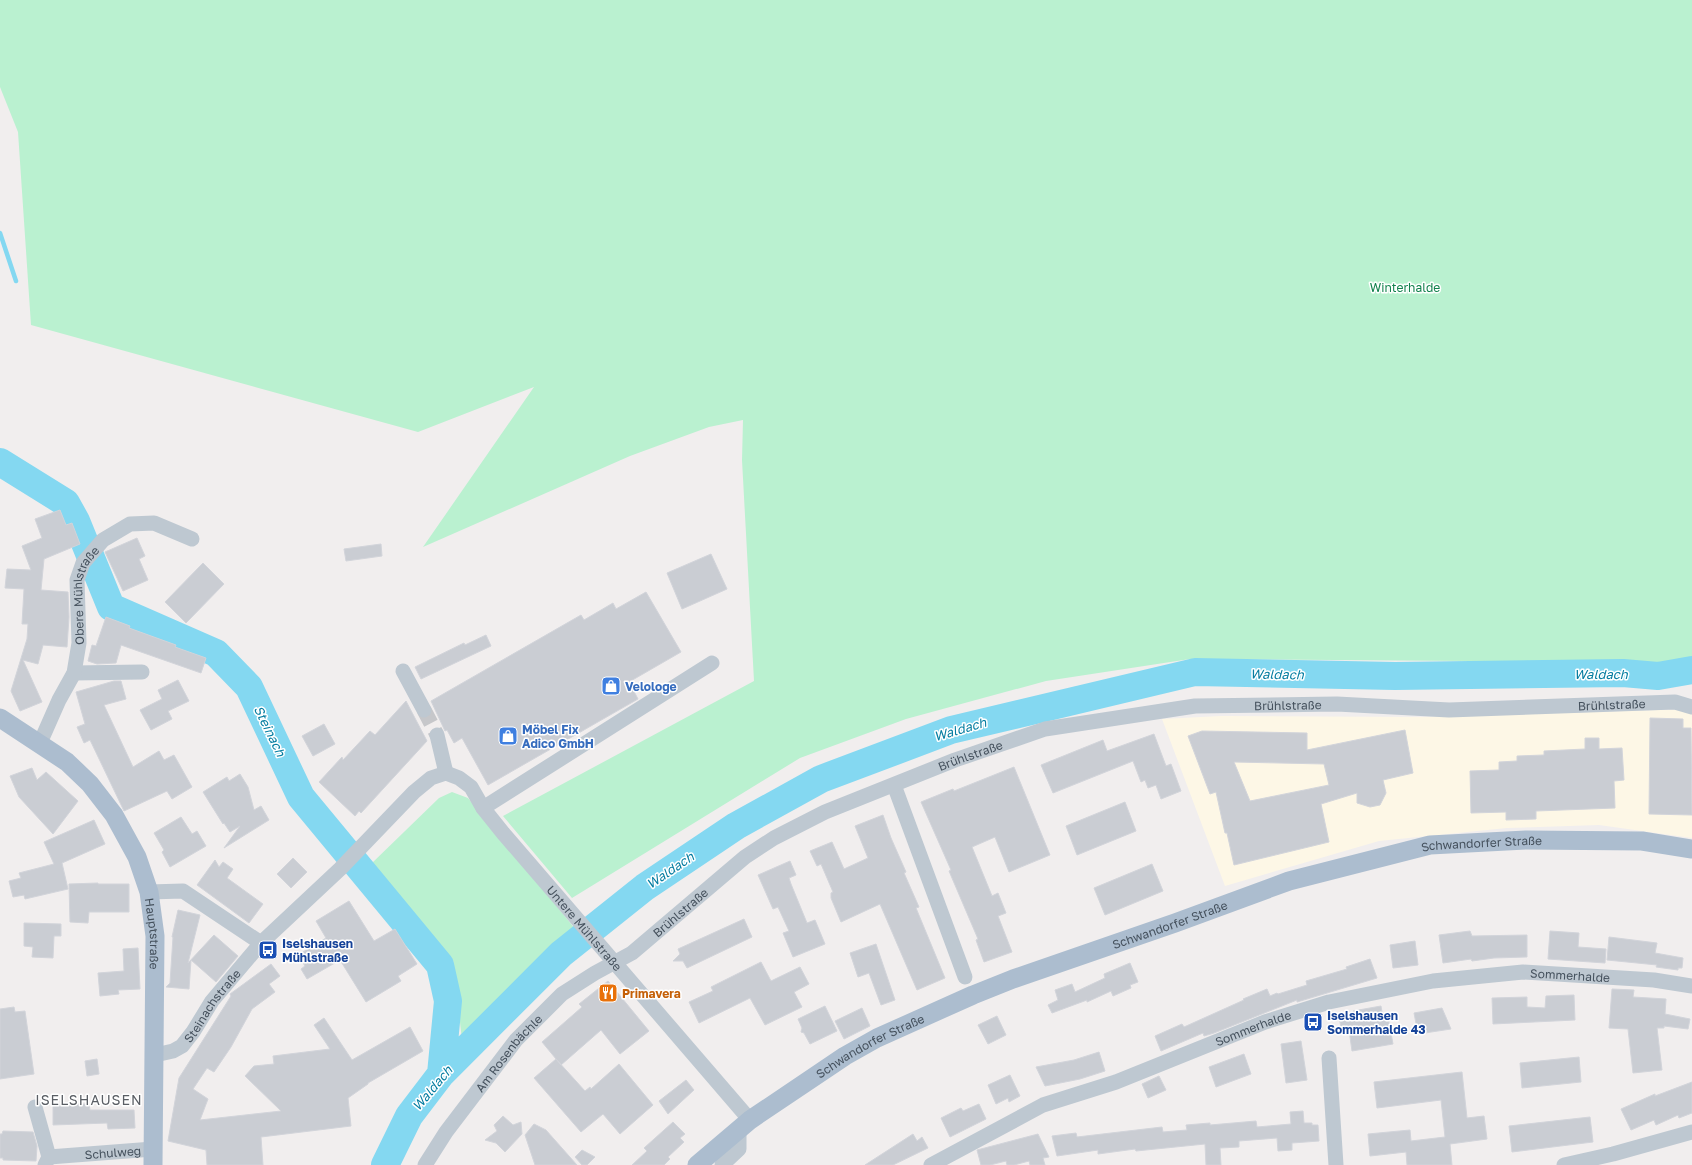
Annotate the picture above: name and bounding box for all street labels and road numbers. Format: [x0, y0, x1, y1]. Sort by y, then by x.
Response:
street label: Obere Mühlstraße [69, 543, 102, 645]
street label: Brühlstraße [1578, 696, 1646, 713]
street label: Brühlstraße [1254, 697, 1322, 713]
street label: Brühlstraße [936, 737, 1004, 774]
street label: Schwandorfer Straße [1419, 832, 1542, 855]
street label: Untere Mühlstraße [544, 882, 625, 974]
street label: Brühlstraße [649, 885, 711, 940]
street label: Hauptstraße [142, 897, 163, 970]
street label: Schwandorfer Straße [1110, 897, 1229, 952]
street label: Sommerhalde [1530, 965, 1611, 985]
street label: Steinachstraße [180, 966, 243, 1045]
street label: Sommerhalde [1213, 1007, 1293, 1049]
street label: Schwandorfer Straße [813, 1010, 926, 1081]
street label: Am Rosenbächle [472, 1011, 545, 1095]
street label: Schulweg [84, 1142, 142, 1162]

